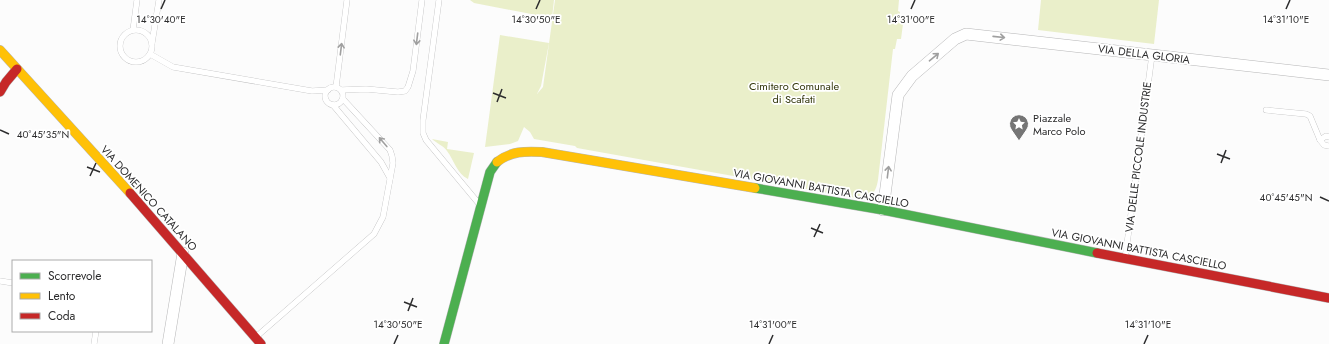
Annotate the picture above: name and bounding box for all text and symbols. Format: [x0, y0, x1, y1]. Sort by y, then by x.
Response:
text: 14°30'40"E [136, 12, 186, 27]
text: 14°30'50"E [511, 12, 561, 27]
text: 14°31'00"E [887, 12, 935, 27]
text: 14°31'10"E [1263, 12, 1309, 27]
one-way arrow [413, 32, 421, 45]
one-way arrow [992, 34, 1005, 41]
street label: VIA DELLA GLORIA [1097, 40, 1192, 68]
one-way arrow [337, 43, 345, 56]
one-way arrow [929, 52, 939, 61]
park label: Cimitero Comunale di Scafati [749, 78, 839, 107]
street label: VIA DELLE PICCOLE INDUSTRIE [1121, 81, 1155, 233]
place label: Piazzale Marco Polo [1033, 110, 1086, 139]
place icon: Piazzale Marco Polo [1008, 113, 1030, 141]
text: 40°45'35"N [17, 127, 69, 142]
one-way arrow [378, 137, 387, 148]
street label: VIA DOMENICO CATALANO [97, 142, 201, 255]
street label: VIA GIOVANNI BATTISTA CASCIELLO [732, 165, 910, 211]
one-way arrow [884, 166, 892, 179]
text: 40°45'45"N [1260, 190, 1312, 205]
street label: VIA GIOVANNI BATTISTA CASCIELLO [1050, 224, 1228, 274]
legend [12, 260, 152, 332]
text: Scorrevole [48, 267, 102, 285]
text: Lento [48, 287, 76, 305]
text: Coda [48, 307, 76, 325]
text: 14°30'50"E [373, 317, 423, 332]
text: 14°31'00"E [749, 317, 797, 332]
text: 14°31'10"E [1125, 317, 1171, 332]

